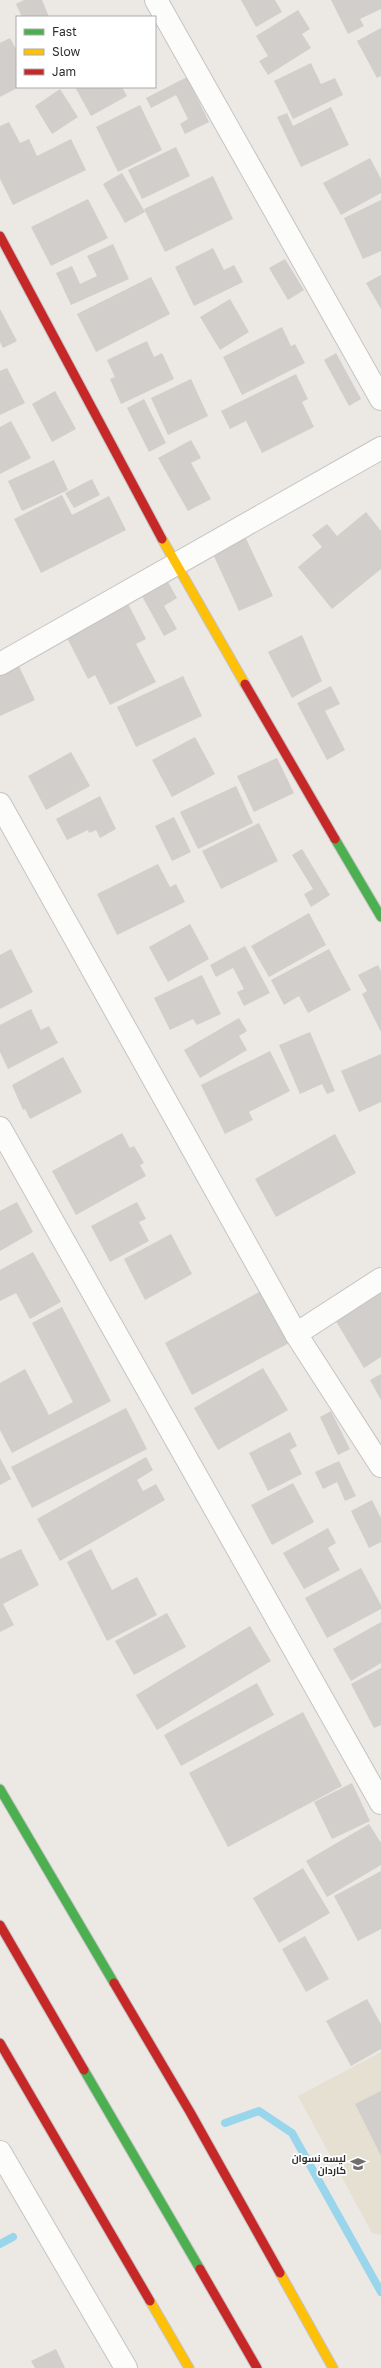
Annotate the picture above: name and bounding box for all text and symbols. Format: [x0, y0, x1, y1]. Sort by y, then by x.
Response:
legend [16, 16, 156, 88]
text: Fast [52, 24, 77, 39]
text: Slow [52, 44, 80, 59]
text: Jam [52, 64, 76, 79]
place label: لیسه نسوان کاردان [292, 2152, 346, 2177]
school or university icon: لیسه نسوان کاردان [349, 2155, 367, 2173]

